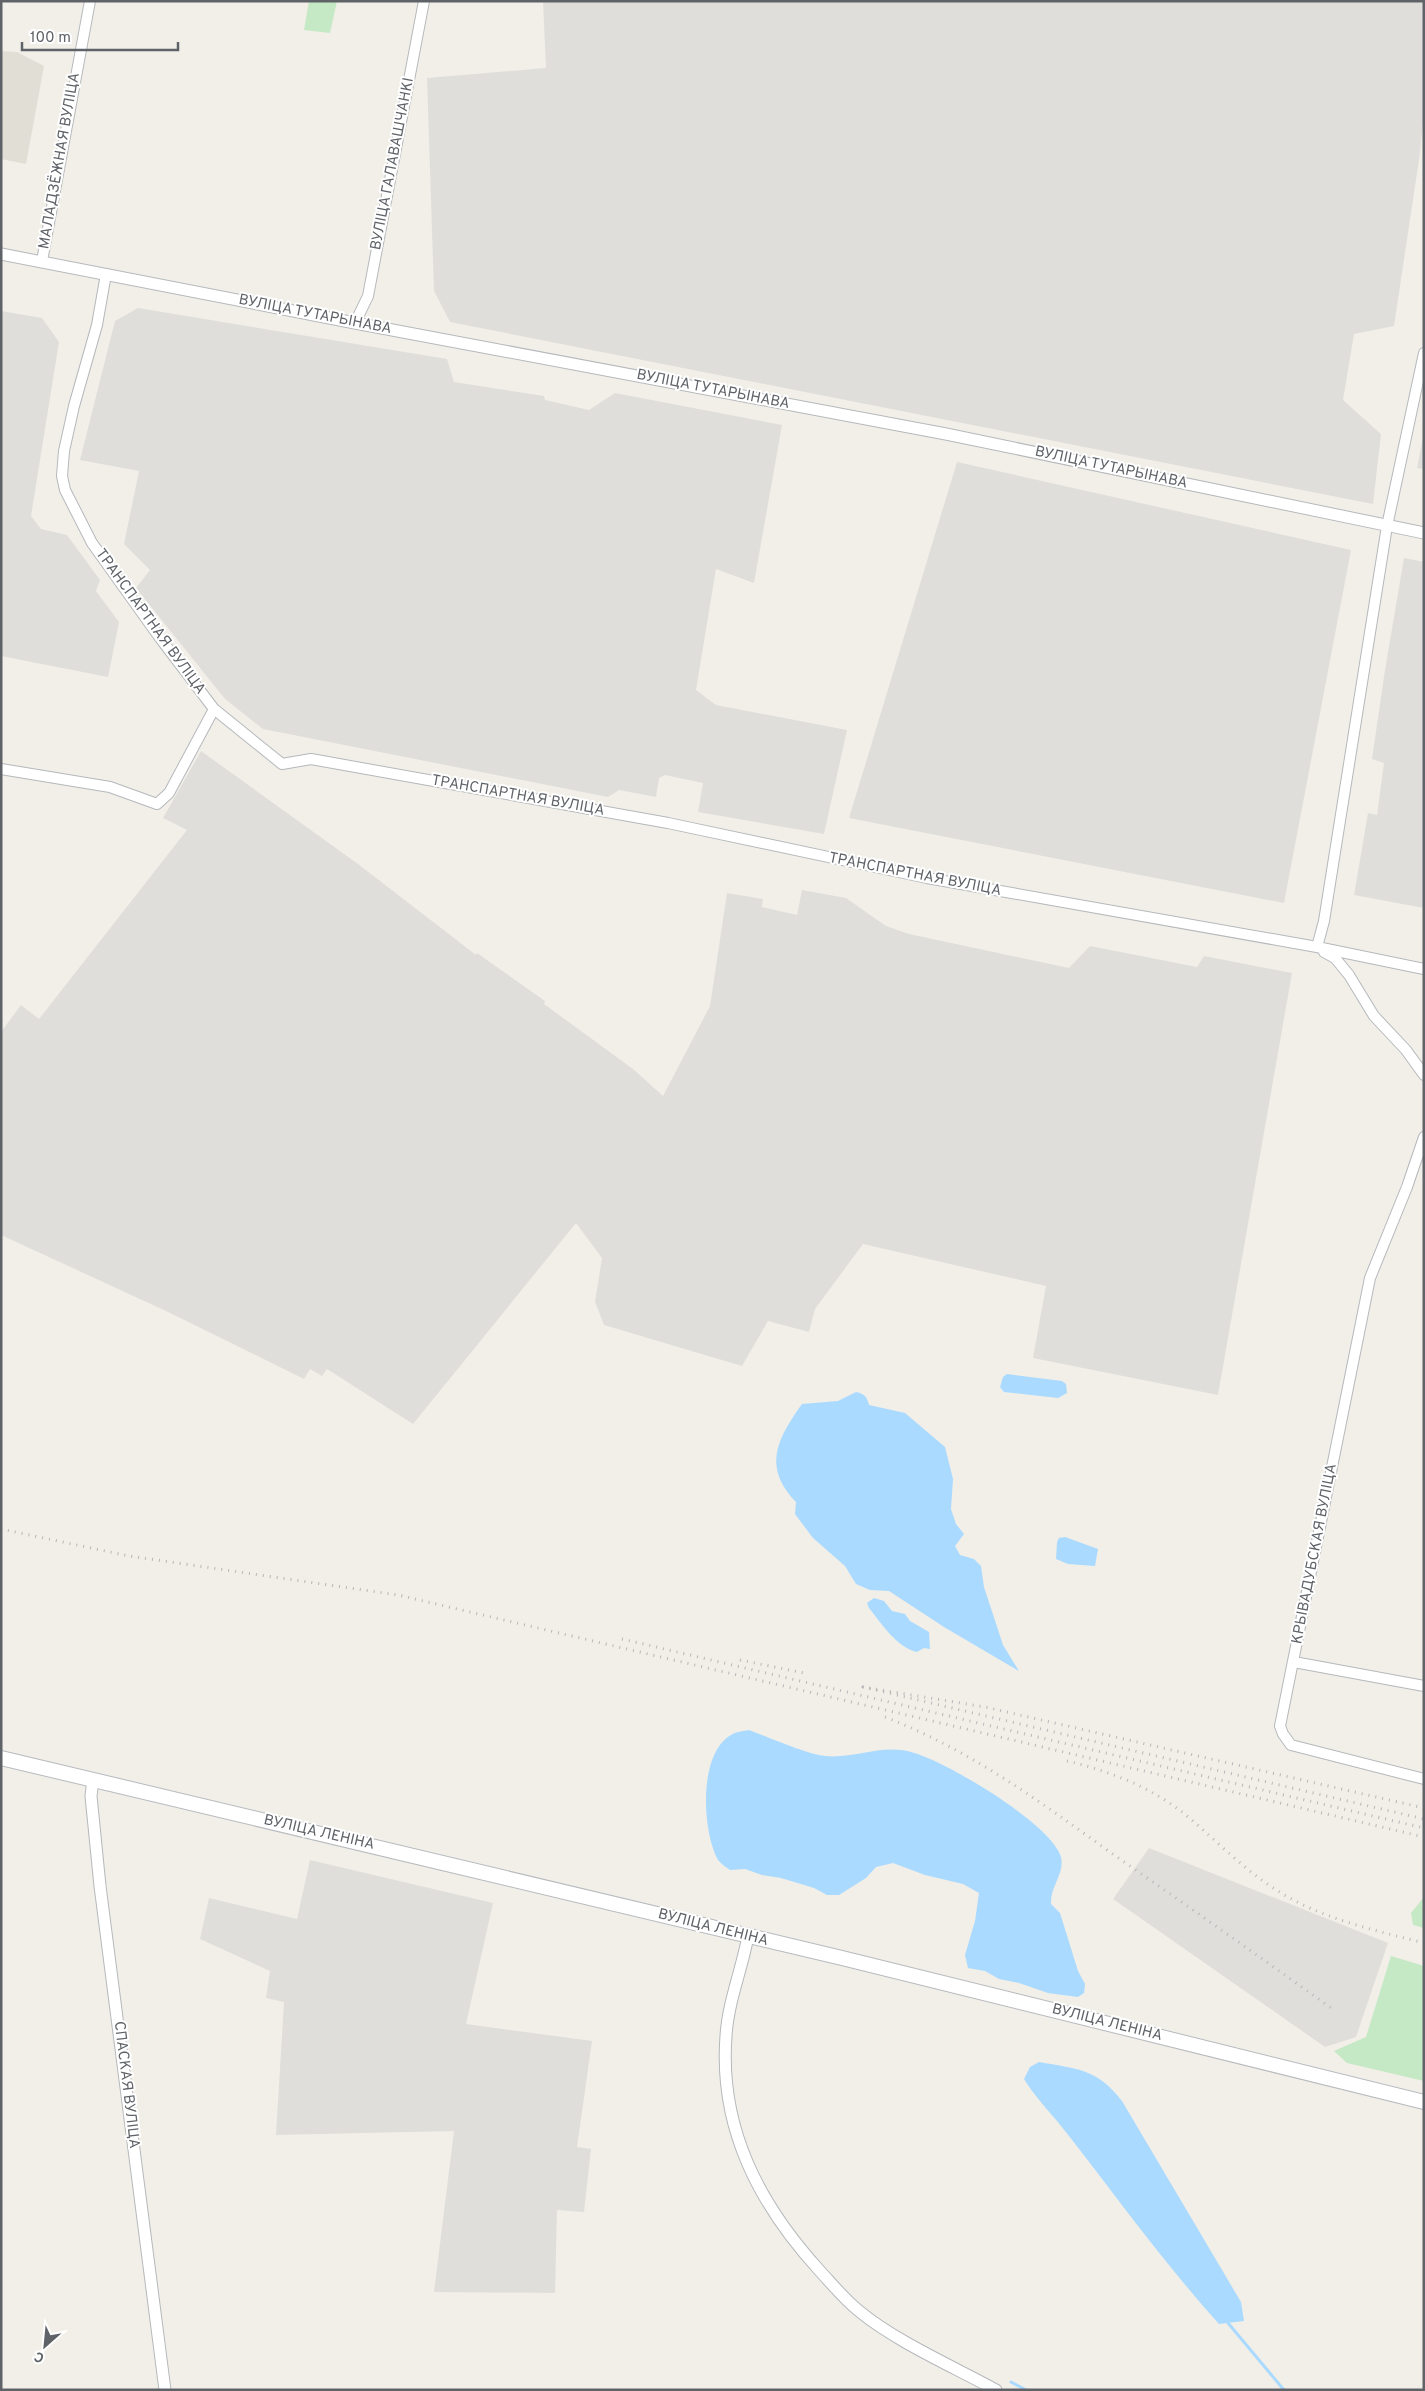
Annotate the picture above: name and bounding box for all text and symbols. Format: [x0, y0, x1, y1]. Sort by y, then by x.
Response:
scale bar [22, 20, 179, 52]
text: 100 m [30, 29, 71, 48]
street label: МАЛАДЗЁЖНАЯ ВУЛІЦА [34, 71, 85, 251]
street label: ВУЛІЦА ГАЛАВАШЧАНКІ [367, 76, 419, 252]
street label: ВУЛІЦА ТУТАРЫНАВА [237, 291, 393, 339]
street label: ВУЛІЦА ТУТАРЫНАВА [635, 366, 791, 414]
street label: ВУЛІЦА ТУТАРЫНАВА [1033, 443, 1189, 493]
street label: ТРАНСПАРТНАЯ ВУЛІЦА [91, 545, 209, 699]
street label: ТРАНСПАРТНАЯ ВУЛІЦА [430, 771, 606, 821]
street label: ТРАНСПАРТНАЯ ВУЛІЦА [827, 849, 1003, 901]
street label: КРЫВАДУБСКАЯ ВУЛІЦА [1288, 1462, 1342, 1646]
street label: ВУЛІЦА ЛЕНІНА [262, 1811, 376, 1855]
street label: ВУЛІЦА ЛЕНІНА [656, 1905, 770, 1951]
street label: ВУЛІЦА ЛЕНІНА [1050, 2000, 1164, 2046]
street label: СПАСКАЯ ВУЛІЦА [109, 2020, 143, 2150]
north arrow [20, 2321, 70, 2371]
text: С [32, 2347, 48, 2366]

